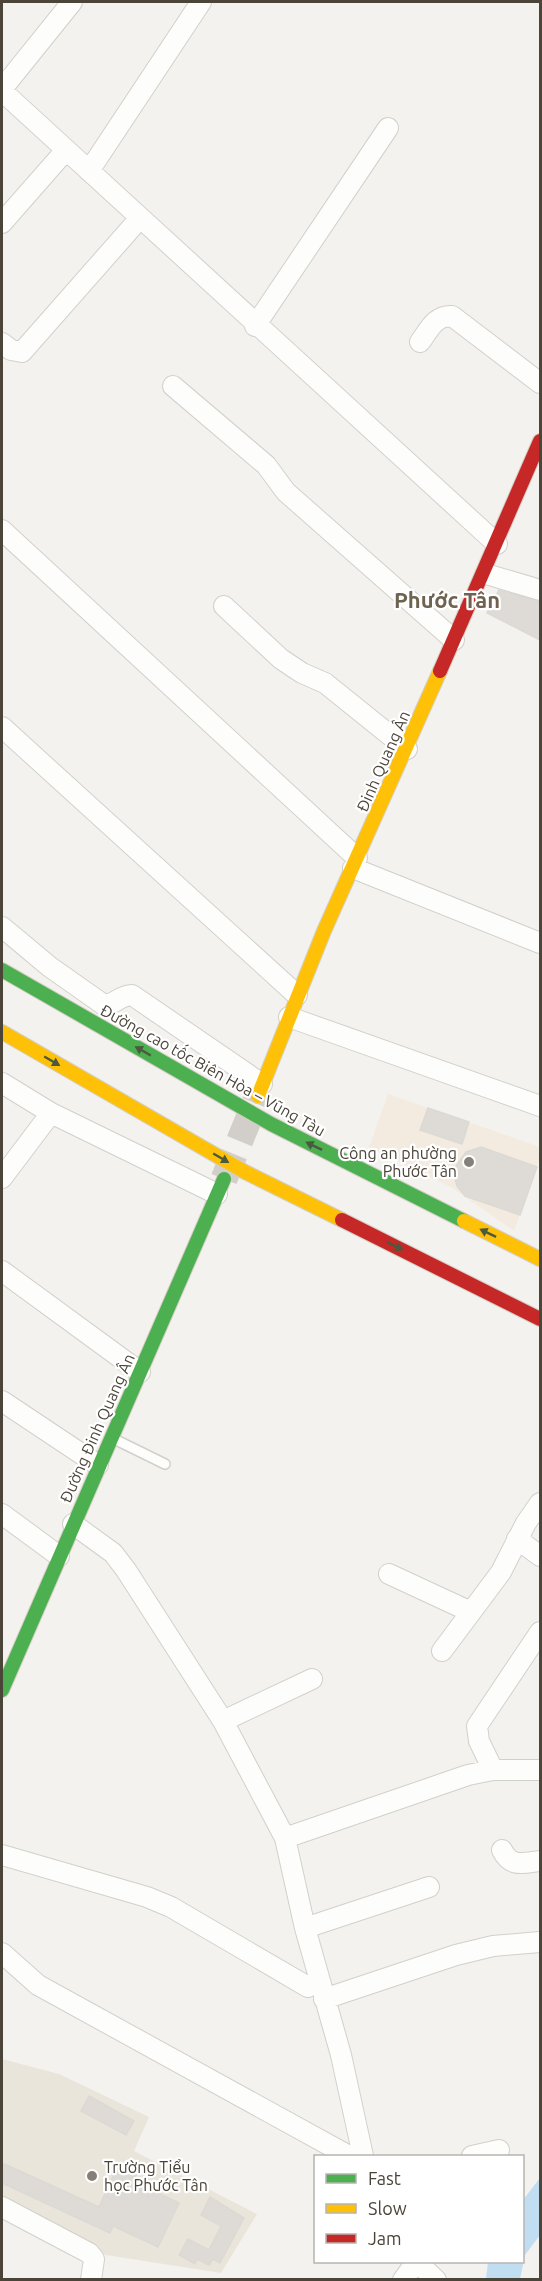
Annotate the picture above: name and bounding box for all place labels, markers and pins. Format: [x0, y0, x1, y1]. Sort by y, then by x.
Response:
place label: Công an phường Phước Tân [339, 1144, 457, 1180]
marker: Công an phường Phước Tân [462, 1155, 476, 1169]
place label: Trường Tiểu học Phước Tân [104, 2158, 208, 2194]
marker: Trường Tiểu học Phước Tân [85, 2169, 99, 2183]

